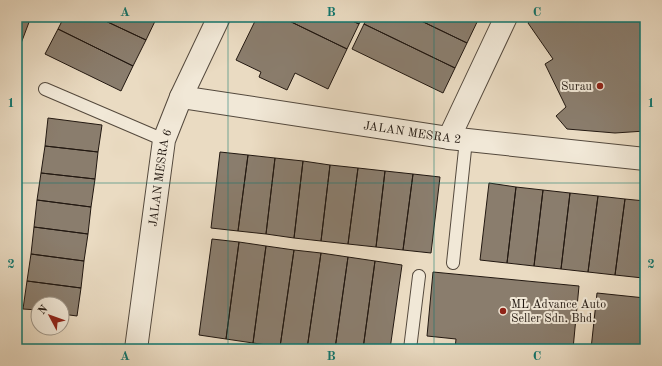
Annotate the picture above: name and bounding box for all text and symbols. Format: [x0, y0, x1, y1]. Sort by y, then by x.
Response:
text: A [120, 6, 130, 19]
text: B [326, 6, 336, 19]
text: C [533, 6, 541, 19]
place label: Surau [561, 81, 593, 93]
marker: Surau [595, 81, 605, 91]
text: 1 [7, 97, 15, 110]
text: 1 [647, 97, 655, 110]
street label: JALAN MESRA 2 [362, 120, 462, 146]
street label: JALAN MESRA 6 [147, 127, 175, 227]
text: 2 [7, 258, 15, 271]
text: 2 [647, 258, 655, 271]
north arrow [30, 296, 70, 336]
place label: ML Advance Auto Seller Sdn. Bhd. [511, 299, 606, 325]
text: N [37, 303, 51, 317]
marker: ML Advance Auto Seller Sdn. Bhd. [498, 306, 508, 316]
text: A [120, 350, 130, 363]
text: B [326, 350, 336, 363]
text: C [533, 350, 541, 363]

